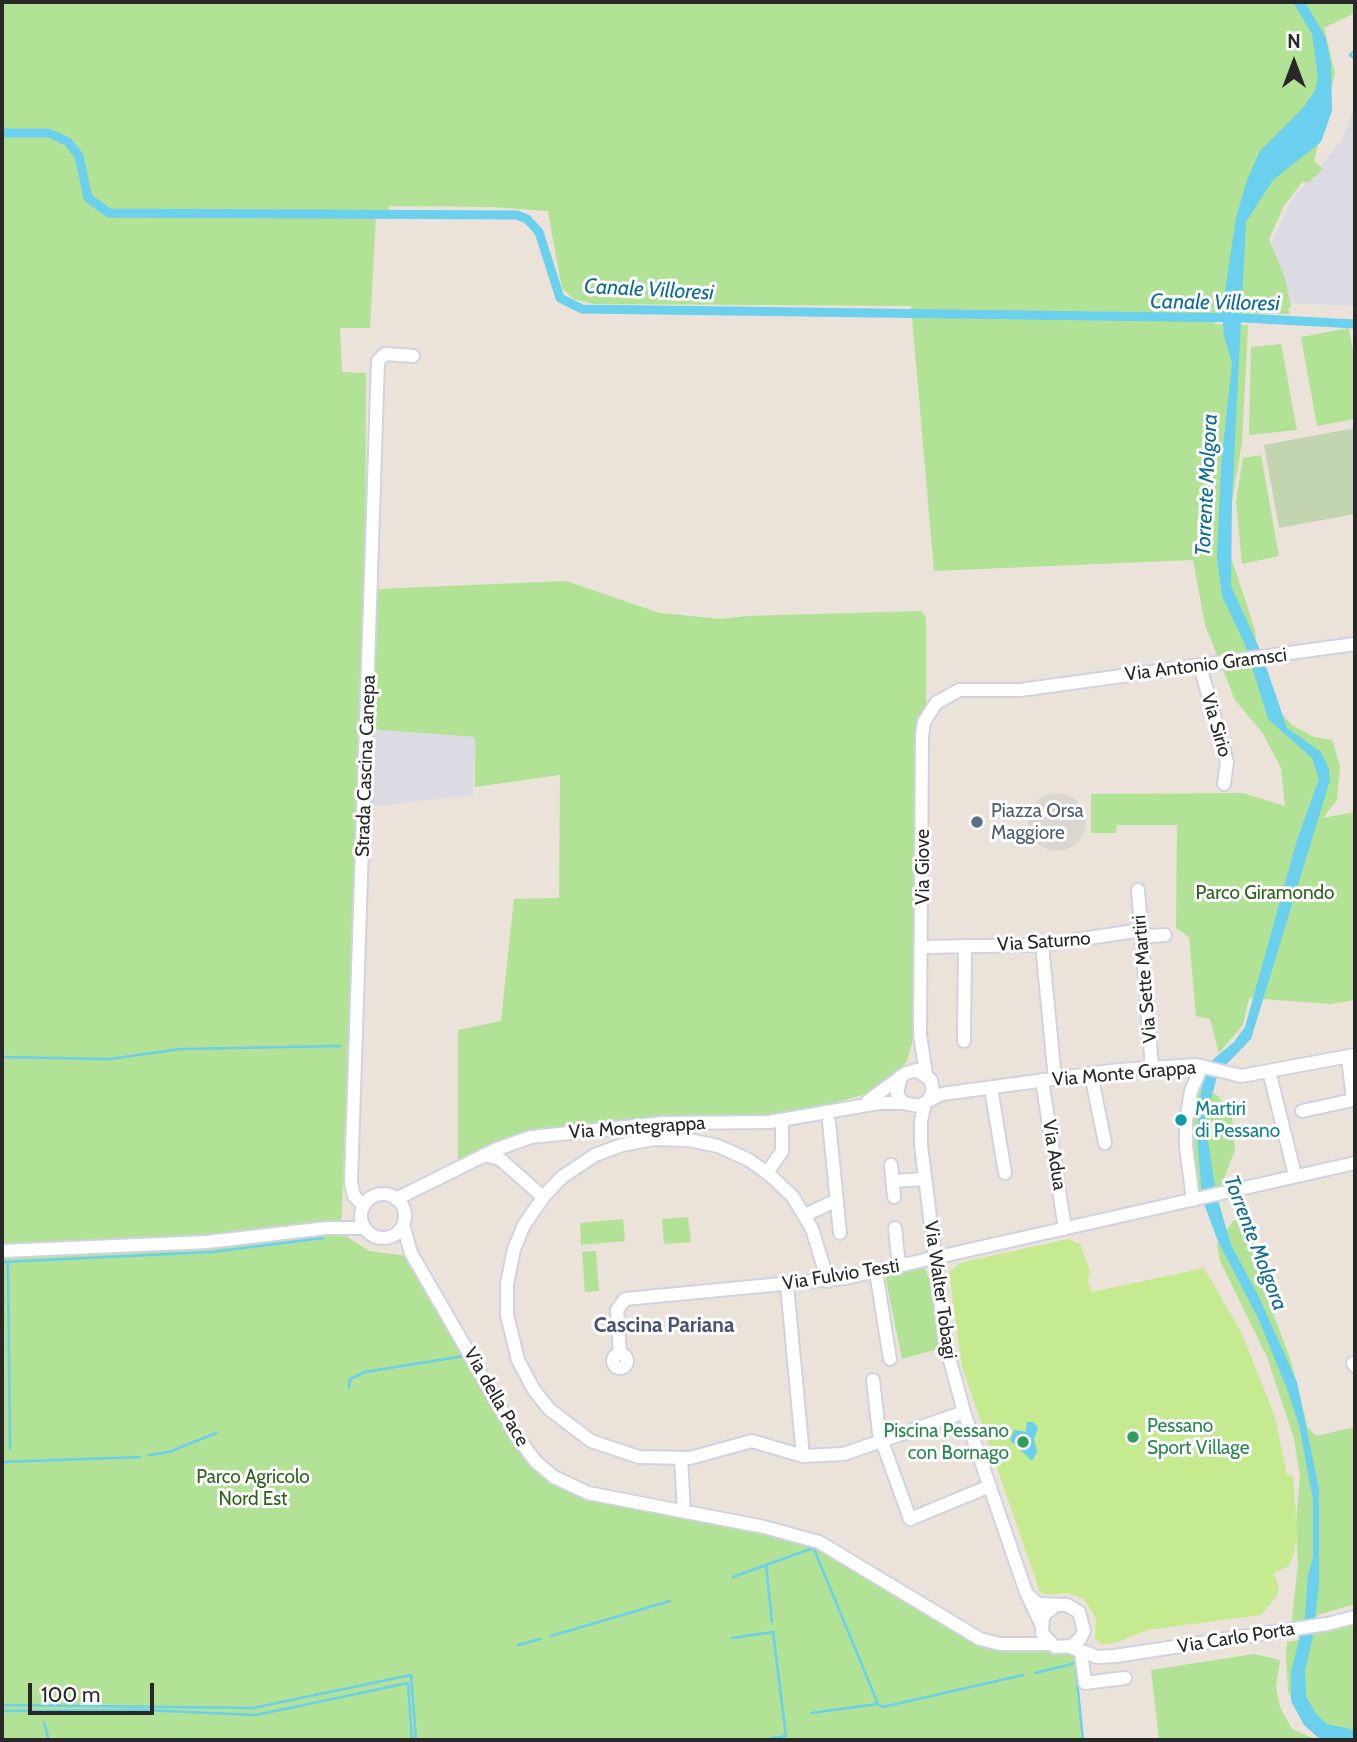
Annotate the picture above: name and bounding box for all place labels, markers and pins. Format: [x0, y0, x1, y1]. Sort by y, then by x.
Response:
place label: Piazza Orsa Maggiore [991, 800, 1084, 844]
marker: Piazza Orsa Maggiore [969, 814, 985, 830]
place label: Martiri di Pessano [1195, 1098, 1280, 1142]
marker: Martiri di Pessano [1173, 1112, 1189, 1128]
place label: Pessano Sport Village [1147, 1415, 1249, 1459]
place label: Piscina Pessano con Bornago [883, 1420, 1009, 1464]
marker: Pessano Sport Village [1125, 1429, 1141, 1445]
marker: Piscina Pessano con Bornago [1015, 1434, 1031, 1450]

